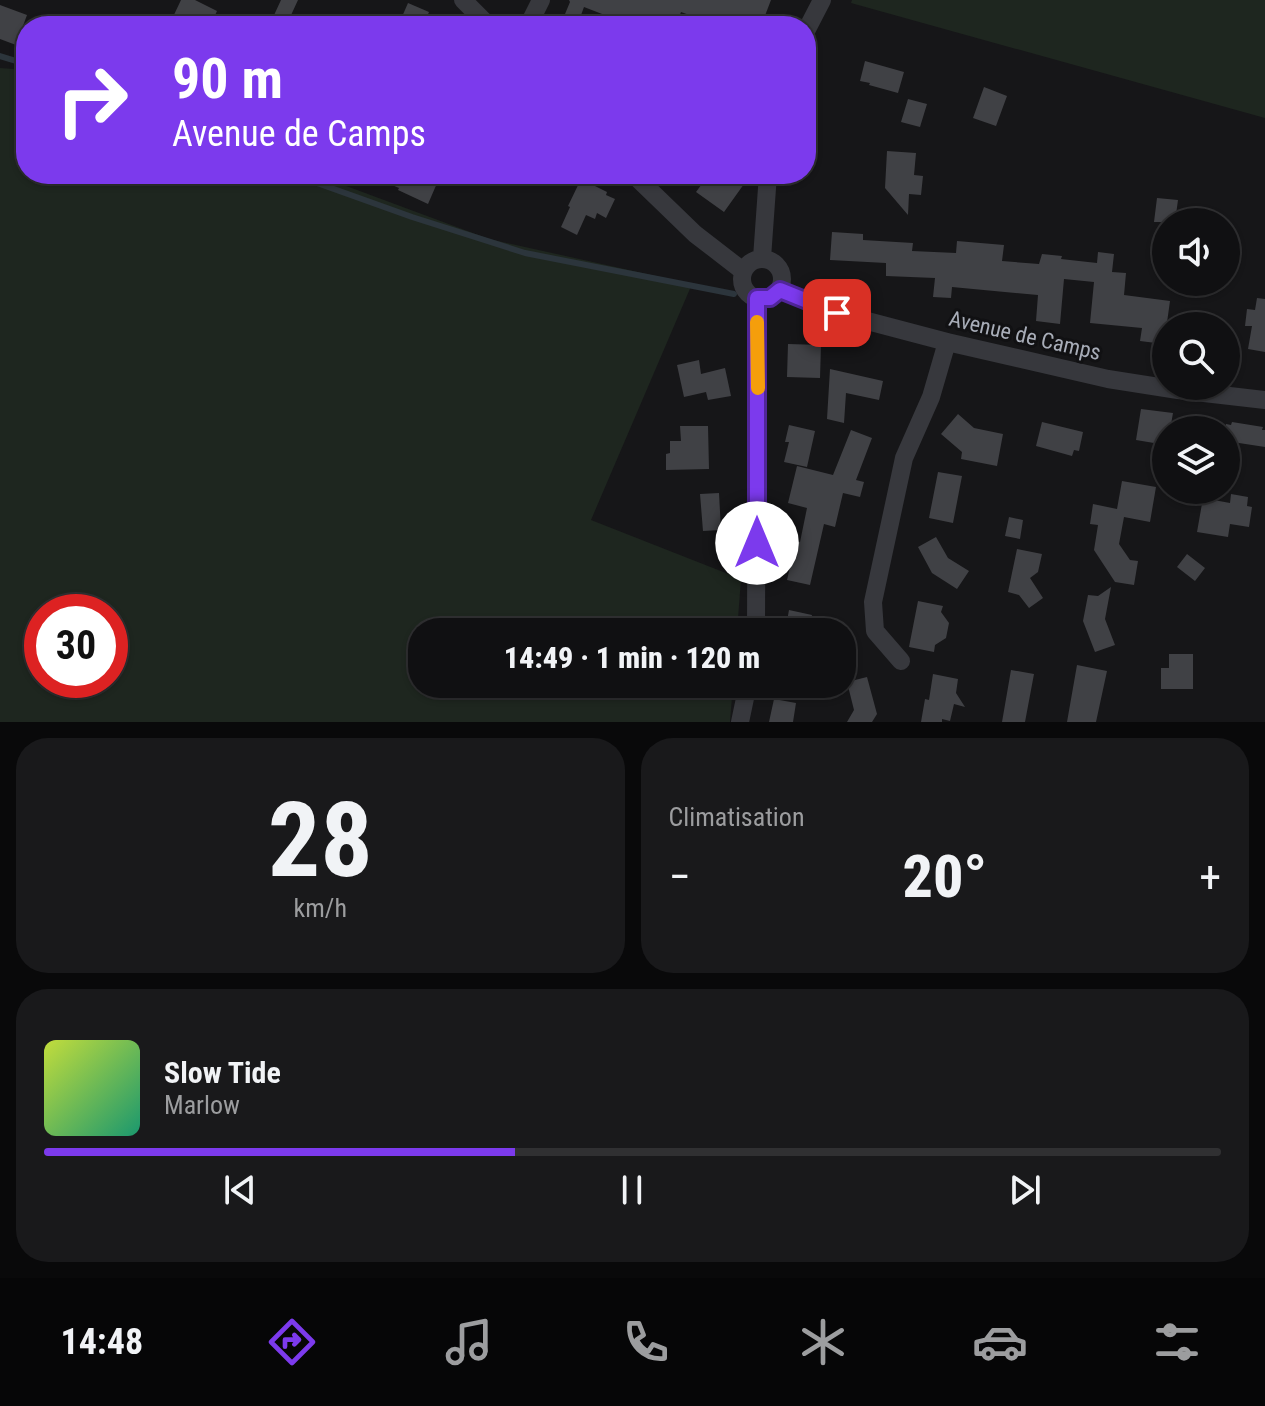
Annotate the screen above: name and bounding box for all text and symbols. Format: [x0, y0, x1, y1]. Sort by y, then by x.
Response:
text: 90 m [172, 46, 283, 112]
icon: right [40, 48, 144, 152]
text: Avenue de Camps [172, 113, 426, 155]
map controls [1152, 208, 1240, 504]
button: sound [1152, 208, 1240, 296]
pin [803, 279, 871, 347]
icon: arrive [815, 291, 859, 335]
street label: Avenue de Camps [947, 306, 1103, 365]
button: search [1152, 312, 1240, 400]
button: layers [1152, 416, 1240, 504]
position arrow [715, 501, 799, 585]
speed limit sign: 30 [24, 594, 128, 698]
text: 14:49 · 1 min · 120 m [504, 640, 760, 675]
text: 28 [268, 780, 373, 901]
text: Climatisation [669, 802, 804, 832]
text: 20° [903, 841, 987, 912]
text: − [669, 851, 691, 903]
text: + [1199, 851, 1221, 903]
text: km/h [294, 893, 347, 923]
text: Slow Tide [164, 1055, 281, 1090]
text: Marlow [164, 1090, 240, 1120]
icon: previous [218, 1168, 262, 1212]
icon: pause [610, 1168, 654, 1212]
icon: next [1003, 1168, 1047, 1212]
icon: directions [264, 1314, 320, 1370]
icon: music [441, 1314, 497, 1370]
icon: phone [618, 1314, 674, 1370]
icon: climate [795, 1314, 851, 1370]
icon: car [972, 1314, 1028, 1370]
icon: filters [1149, 1314, 1205, 1370]
text: 14:48 [60, 1321, 143, 1363]

